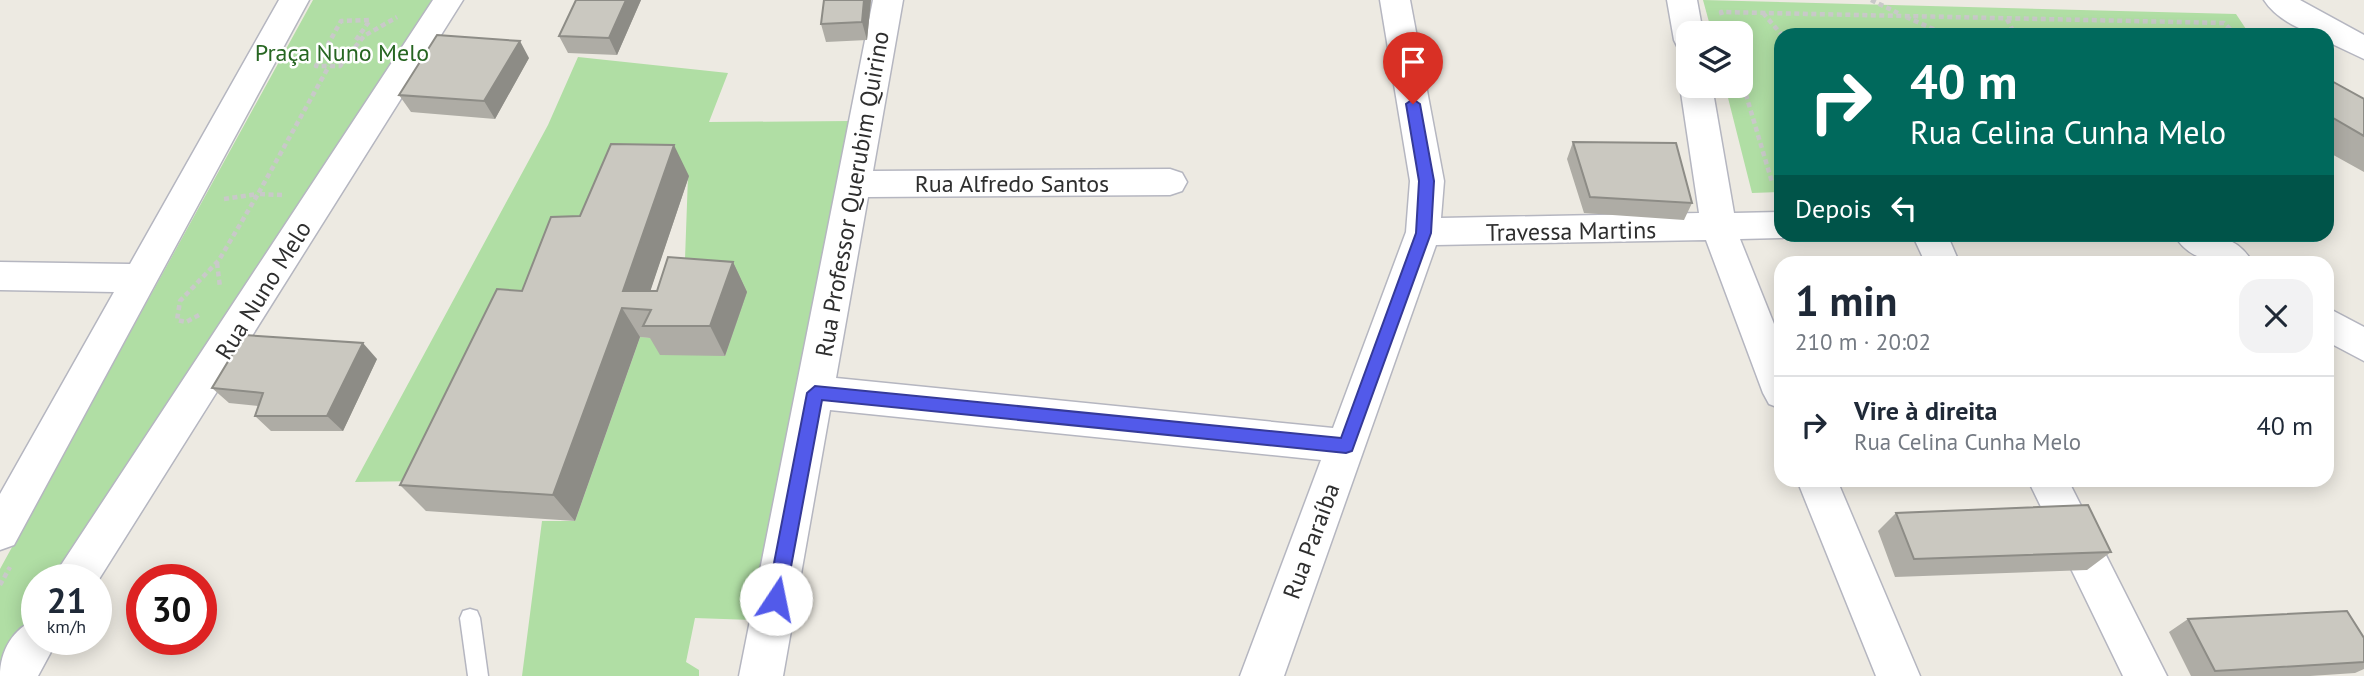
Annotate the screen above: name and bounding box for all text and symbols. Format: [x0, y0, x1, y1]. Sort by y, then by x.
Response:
map controls [1676, 21, 1753, 98]
button: layers [1676, 21, 1753, 98]
street label: Rua Professor Querubim Quirino [808, 29, 896, 359]
pin [1383, 32, 1443, 104]
park label: Praça Nuno Melo [255, 37, 429, 68]
icon: arrive [1394, 43, 1432, 81]
text: 40 m [1910, 49, 2017, 113]
icon: right [1795, 56, 1886, 147]
text: Rua Celina Cunha Melo [1910, 111, 2226, 153]
street label: Rua Alfredo Santos [915, 168, 1109, 199]
icon: left [1885, 189, 1923, 227]
text: Depois [1795, 192, 1871, 225]
street label: Travessa Martins [1486, 214, 1656, 248]
street label: Rua Nuno Melo [208, 215, 318, 365]
text: 1 min [1795, 273, 1897, 328]
button: close [2239, 279, 2313, 353]
text: 210 m · 20:02 [1795, 327, 1931, 356]
text: Vire à direita [1854, 394, 1997, 427]
icon: right [1795, 406, 1833, 444]
text: 40 m [2257, 409, 2313, 442]
text: Rua Celina Cunha Melo [1854, 427, 2081, 456]
street label: Rua Paraíba [1276, 479, 1346, 603]
position arrow [739, 562, 813, 636]
speed limit sign: 30 [126, 564, 217, 655]
text: 21 [47, 577, 86, 623]
text: km/h [47, 615, 86, 638]

